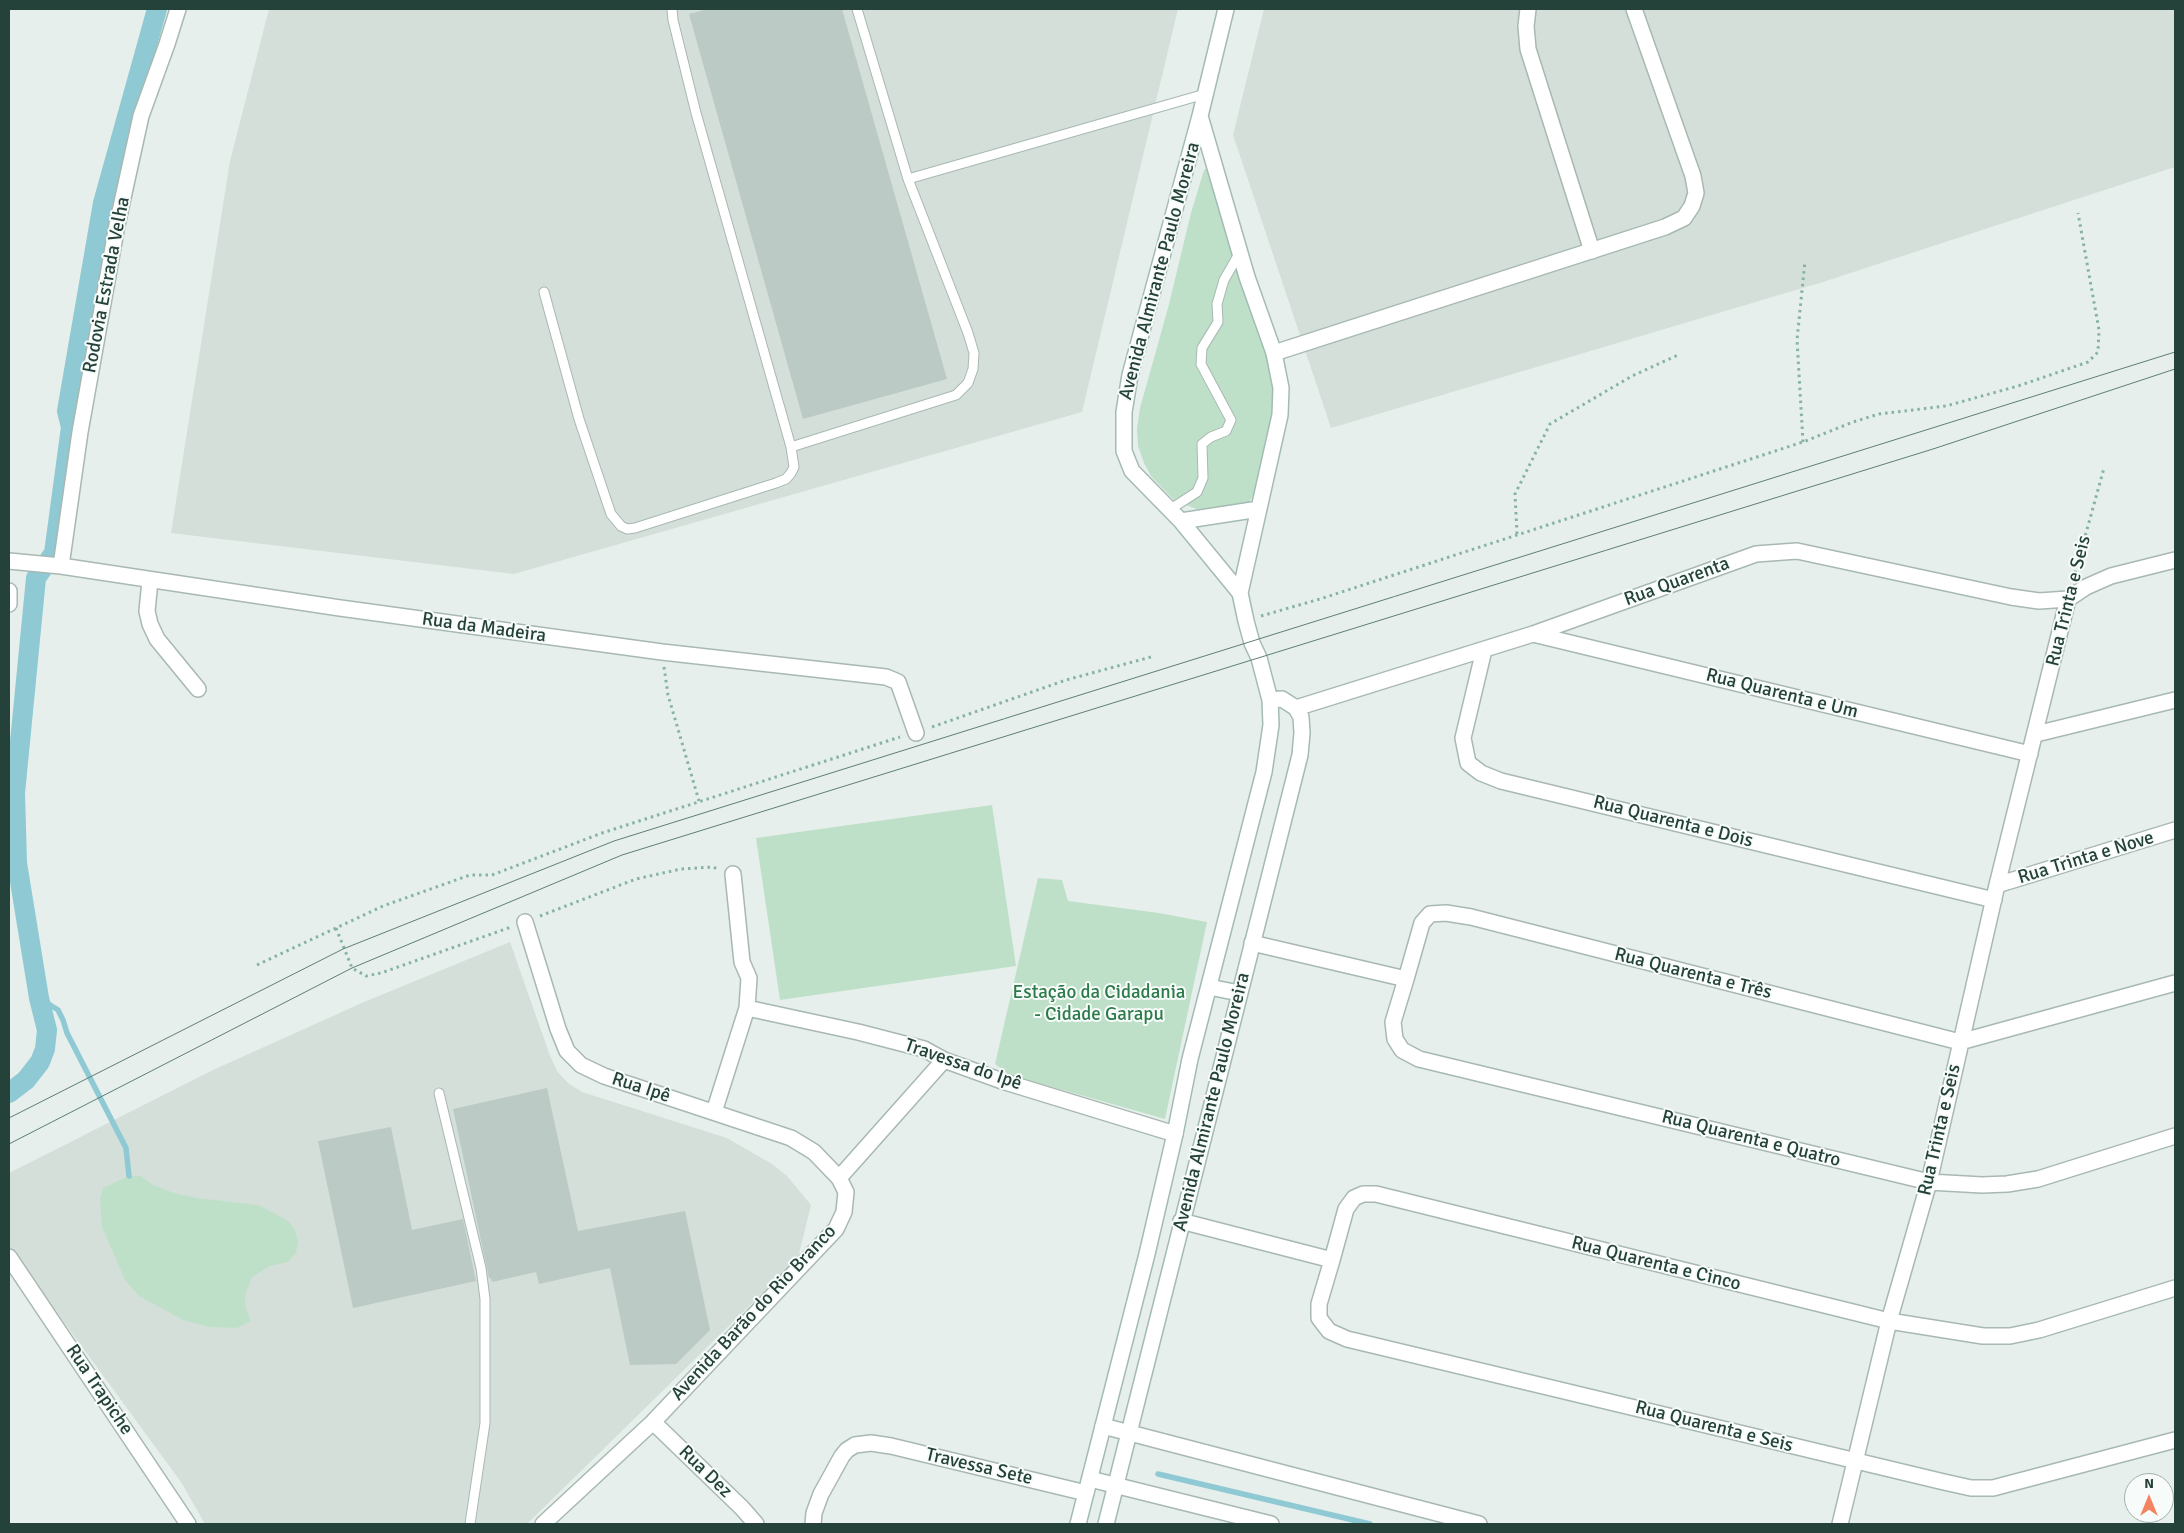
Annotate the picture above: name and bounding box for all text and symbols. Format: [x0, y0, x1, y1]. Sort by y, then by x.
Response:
street label: Avenida Almirante Paulo Moreira [1115, 140, 1205, 402]
street label: Rodovia Estrada Velha [79, 195, 135, 375]
street label: Rua Trinta e Seis [2042, 533, 2096, 669]
street label: Rua Quarenta [1621, 552, 1733, 612]
street label: Rua da Madeira [420, 608, 548, 648]
street label: Rua Quarenta e Um [1704, 664, 1860, 724]
street label: Rua Quarenta e Dois [1591, 791, 1755, 853]
street label: Rua Trinta e Nove [2015, 826, 2157, 890]
street label: Rua Quarenta e Três [1612, 943, 1774, 1005]
street label: Avenida Almirante Paulo Moreira [1169, 970, 1255, 1234]
park label: Estação da Cidadania - Cidade Garapu [1013, 982, 1185, 1026]
street label: Travessa do Ipê [901, 1034, 1025, 1096]
street label: Rua Trinta e Seis [1914, 1062, 1966, 1198]
street label: Rua Ipê [609, 1068, 673, 1108]
street label: Rua Quarenta e Quatro [1659, 1106, 1843, 1172]
street label: Avenida Barão do Rio Branco [667, 1220, 841, 1406]
street label: Rua Quarenta e Cinco [1569, 1232, 1743, 1296]
street label: Rua Trapiche [60, 1340, 138, 1440]
street label: Rua Quarenta e Seis [1633, 1396, 1795, 1458]
street label: Rua Dez [674, 1441, 736, 1503]
street label: Travessa Sete [923, 1444, 1035, 1490]
north arrow [2124, 1473, 2174, 1523]
text: N [2144, 1475, 2154, 1492]

